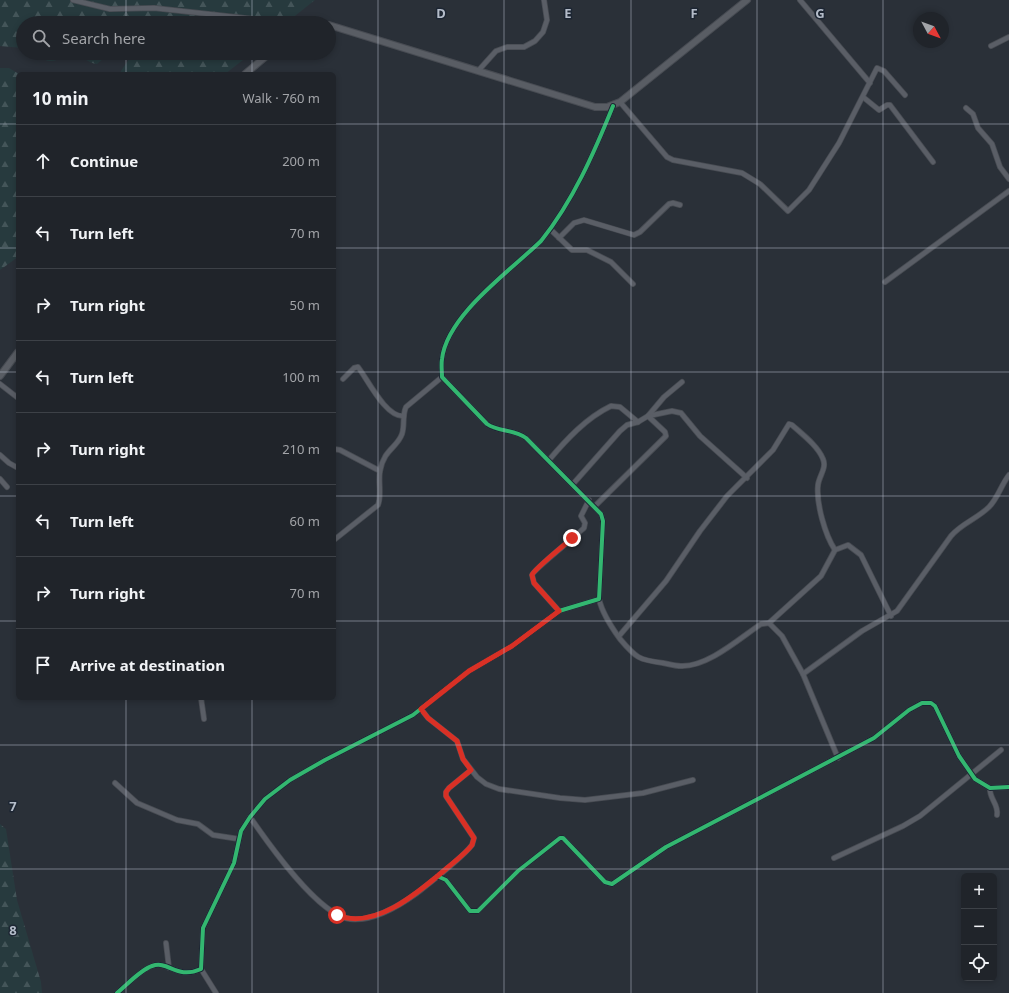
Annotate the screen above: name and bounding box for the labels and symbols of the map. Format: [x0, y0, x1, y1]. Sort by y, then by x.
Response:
text: D [436, 4, 446, 22]
text: E [564, 4, 572, 22]
text: F [690, 4, 698, 22]
text: G [815, 4, 825, 22]
north arrow [913, 12, 949, 48]
route end [563, 529, 581, 547]
text: 7 [9, 797, 17, 815]
route start [328, 906, 346, 924]
text: 8 [9, 921, 17, 939]

